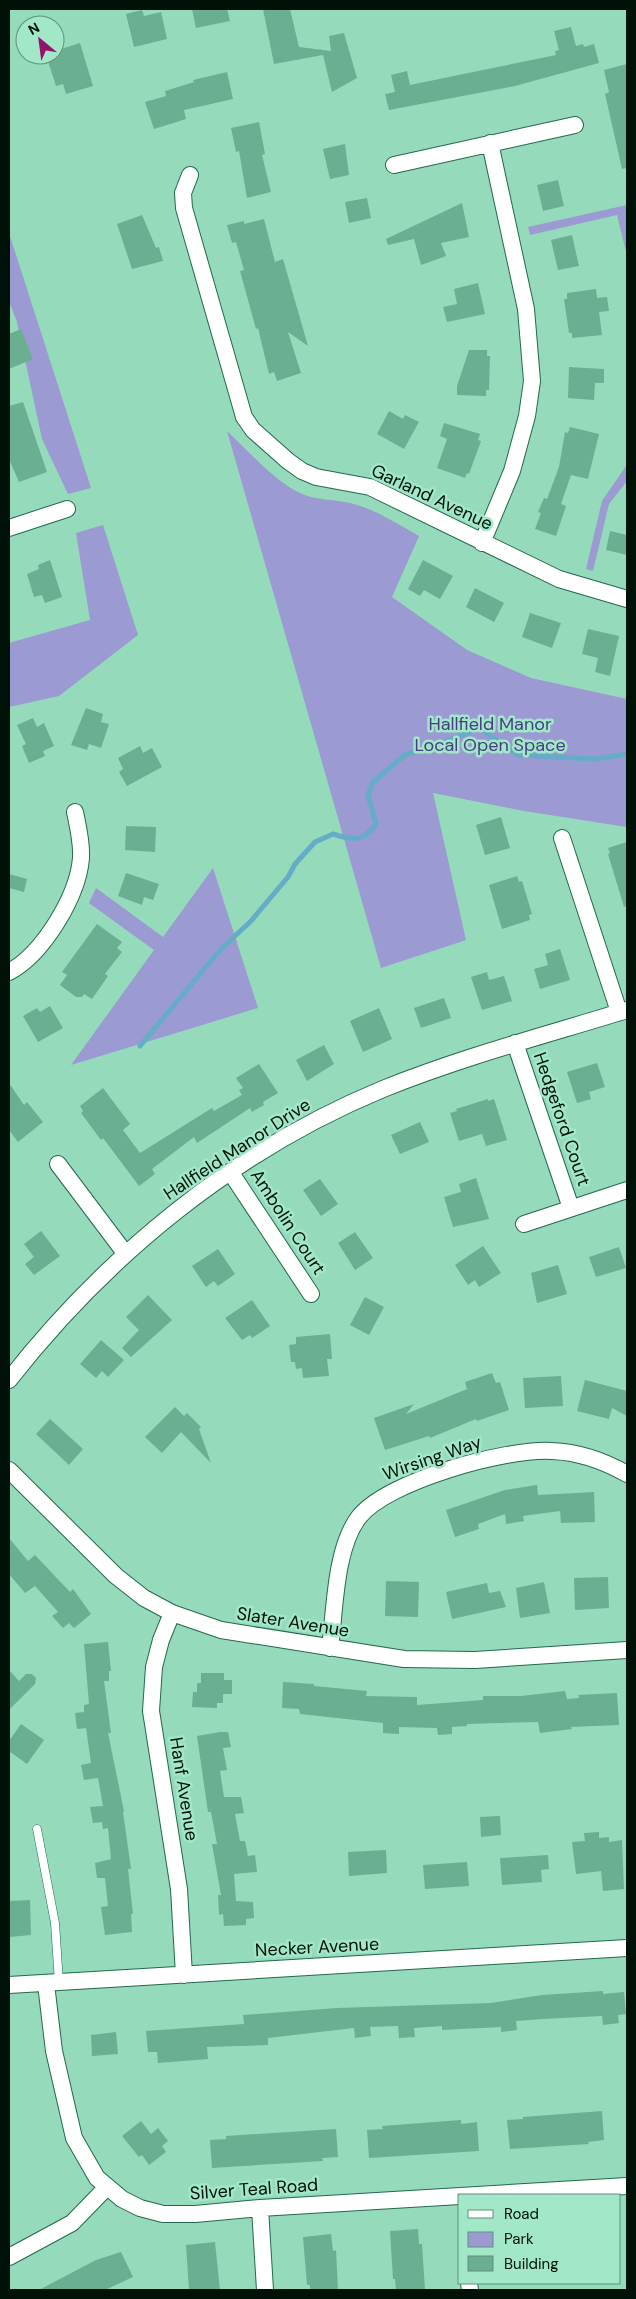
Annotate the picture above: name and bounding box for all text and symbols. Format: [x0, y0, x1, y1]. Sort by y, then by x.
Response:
north arrow [15, 15, 65, 65]
text: N [25, 18, 43, 39]
street label: Garland Avenue [367, 458, 497, 536]
park label: Hallfield Manor Local Open Space [414, 712, 566, 757]
street label: Hedgeford Court [528, 1049, 596, 1189]
street label: Hallfield Manor Drive [159, 1092, 315, 1206]
street label: Ambolin Court [245, 1165, 331, 1279]
street label: Wirsing Way [379, 1430, 485, 1486]
street label: Slater Avenue [235, 1601, 351, 1643]
street label: Hanf Avenue [164, 1736, 204, 1842]
street label: Necker Avenue [254, 1932, 380, 1962]
street label: Silver Teal Road [189, 2173, 319, 2205]
legend [458, 2194, 621, 2284]
text: Road [504, 2204, 539, 2224]
text: Park [504, 2229, 534, 2249]
text: Building [504, 2254, 559, 2274]

